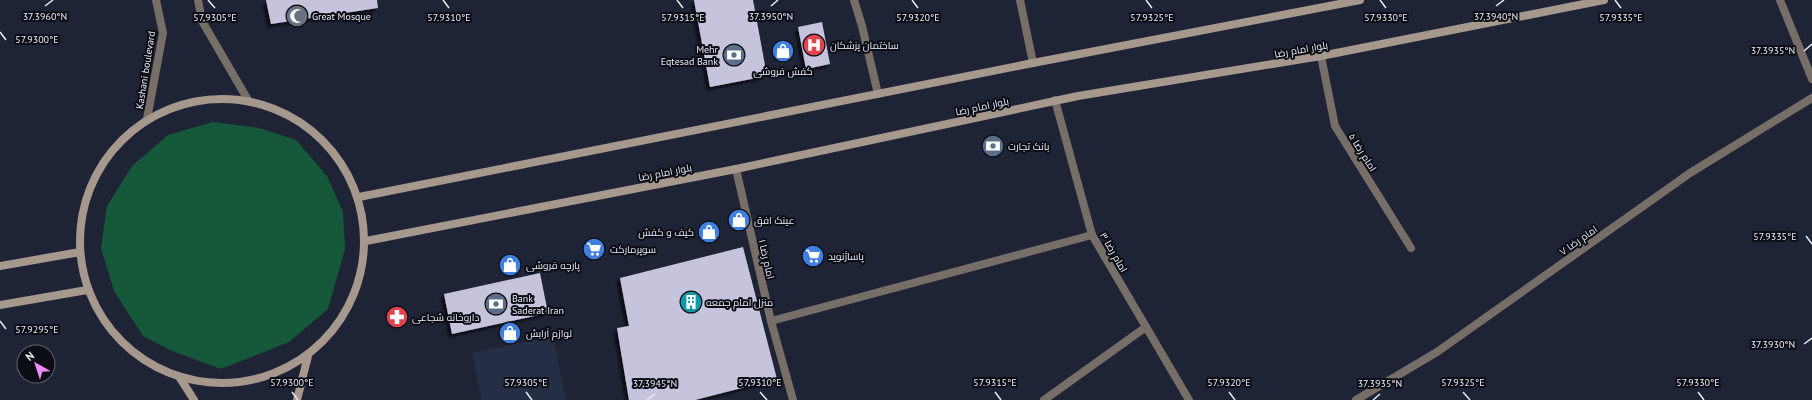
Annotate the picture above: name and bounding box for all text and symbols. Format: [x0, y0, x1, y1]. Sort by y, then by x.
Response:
mosque icon: Great Mosque [284, 3, 310, 29]
text: 37.3960°N [23, 10, 67, 23]
place label: Great Mosque [312, 10, 371, 23]
text: 37.3950°N [749, 10, 793, 23]
text: 37.3940°N [1474, 10, 1518, 23]
text: 57.9305°E [193, 11, 237, 24]
text: 57.9310°E [427, 11, 471, 24]
text: 57.9315°E [661, 11, 705, 24]
text: 57.9320°E [896, 11, 940, 24]
text: 57.9325°E [1130, 11, 1174, 24]
text: 57.9330°E [1364, 11, 1408, 24]
text: 57.9335°E [1599, 11, 1643, 24]
street label: Kashani boulevard [133, 30, 158, 110]
hospital icon: ساختمان پزشکان [801, 32, 827, 58]
text: 57.9300°E [15, 33, 59, 46]
shop icon: کفش فروشی [770, 38, 796, 64]
street label: بلوار امام رضا [1273, 38, 1329, 62]
place label: ساختمان پزشکان [830, 39, 899, 52]
bank icon: Mehr Eqtesad Bank [721, 42, 747, 68]
place label: Mehr Eqtesad Bank [661, 43, 719, 68]
text: 37.3935°N [1751, 44, 1795, 57]
place label: کفش فروشی [753, 65, 813, 78]
street label: بلوار امام رضا [954, 94, 1010, 119]
street label: امام رضا ۵ [1345, 131, 1379, 174]
bank icon: بانک تجارت [980, 133, 1006, 159]
place label: بانک تجارت [1008, 140, 1049, 153]
street label: بلوار امام رضا [637, 161, 693, 185]
shop icon: عینک افق [726, 207, 752, 233]
place label: عینک افق [754, 214, 794, 227]
shop icon: کیف و کفش [696, 219, 722, 245]
street label: امام رضا ۷ [1557, 223, 1600, 259]
place label: کیف و کفش [638, 226, 694, 239]
street label: امام رضا ۳ [1096, 230, 1130, 275]
text: 57.9335°E [1753, 230, 1797, 243]
supermarket icon: سوپرمارکت [581, 236, 607, 262]
street label: امام رضا ۱ [755, 238, 777, 281]
place label: سوپرمارکت [610, 243, 656, 256]
supermarket icon: پاساژنوید [800, 243, 826, 269]
place label: پاساژنوید [828, 250, 864, 263]
shop icon: پارچه فروشی [497, 252, 523, 278]
place label: پارچه فروشی [526, 259, 580, 272]
building icon: منزل امام جمعه [678, 289, 704, 315]
bank icon: Bank Saderat Iran [483, 291, 509, 317]
place label: Bank Saderat Iran [512, 292, 564, 317]
place label: منزل امام جمعه [706, 296, 773, 310]
pharmacy icon: داروخانه شجاعی [384, 304, 410, 330]
place label: داروخانه شجاعی [412, 311, 479, 324]
shop icon: لوازم آرابش [497, 320, 523, 346]
text: 57.9295°E [15, 323, 59, 336]
place label: لوازم آرابش [526, 327, 572, 341]
text: 37.3930°N [1751, 338, 1795, 351]
north arrow [16, 344, 56, 384]
text: N [22, 349, 37, 364]
text: 57.9300°E [270, 376, 314, 389]
text: 57.9305°E [504, 376, 548, 389]
text: 57.9310°E [738, 376, 782, 389]
text: 57.9315°E [973, 376, 1017, 389]
text: 57.9320°E [1207, 376, 1251, 389]
text: 57.9325°E [1441, 376, 1485, 389]
text: 57.9330°E [1676, 376, 1720, 389]
text: 37.3945°N [633, 377, 677, 390]
text: 37.3935°N [1358, 377, 1402, 390]

